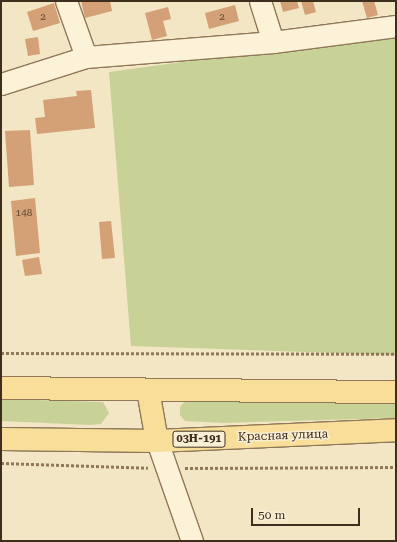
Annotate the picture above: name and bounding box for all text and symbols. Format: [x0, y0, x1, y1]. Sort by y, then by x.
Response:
house number: 2 [40, 11, 46, 23]
house number: 2 [219, 11, 225, 23]
house number: 148 [16, 207, 32, 219]
street label: Красная улица [238, 427, 328, 445]
road number: 03Н-191 [172, 430, 226, 448]
scale bar [253, 500, 362, 526]
text: 50 m [258, 508, 285, 522]

